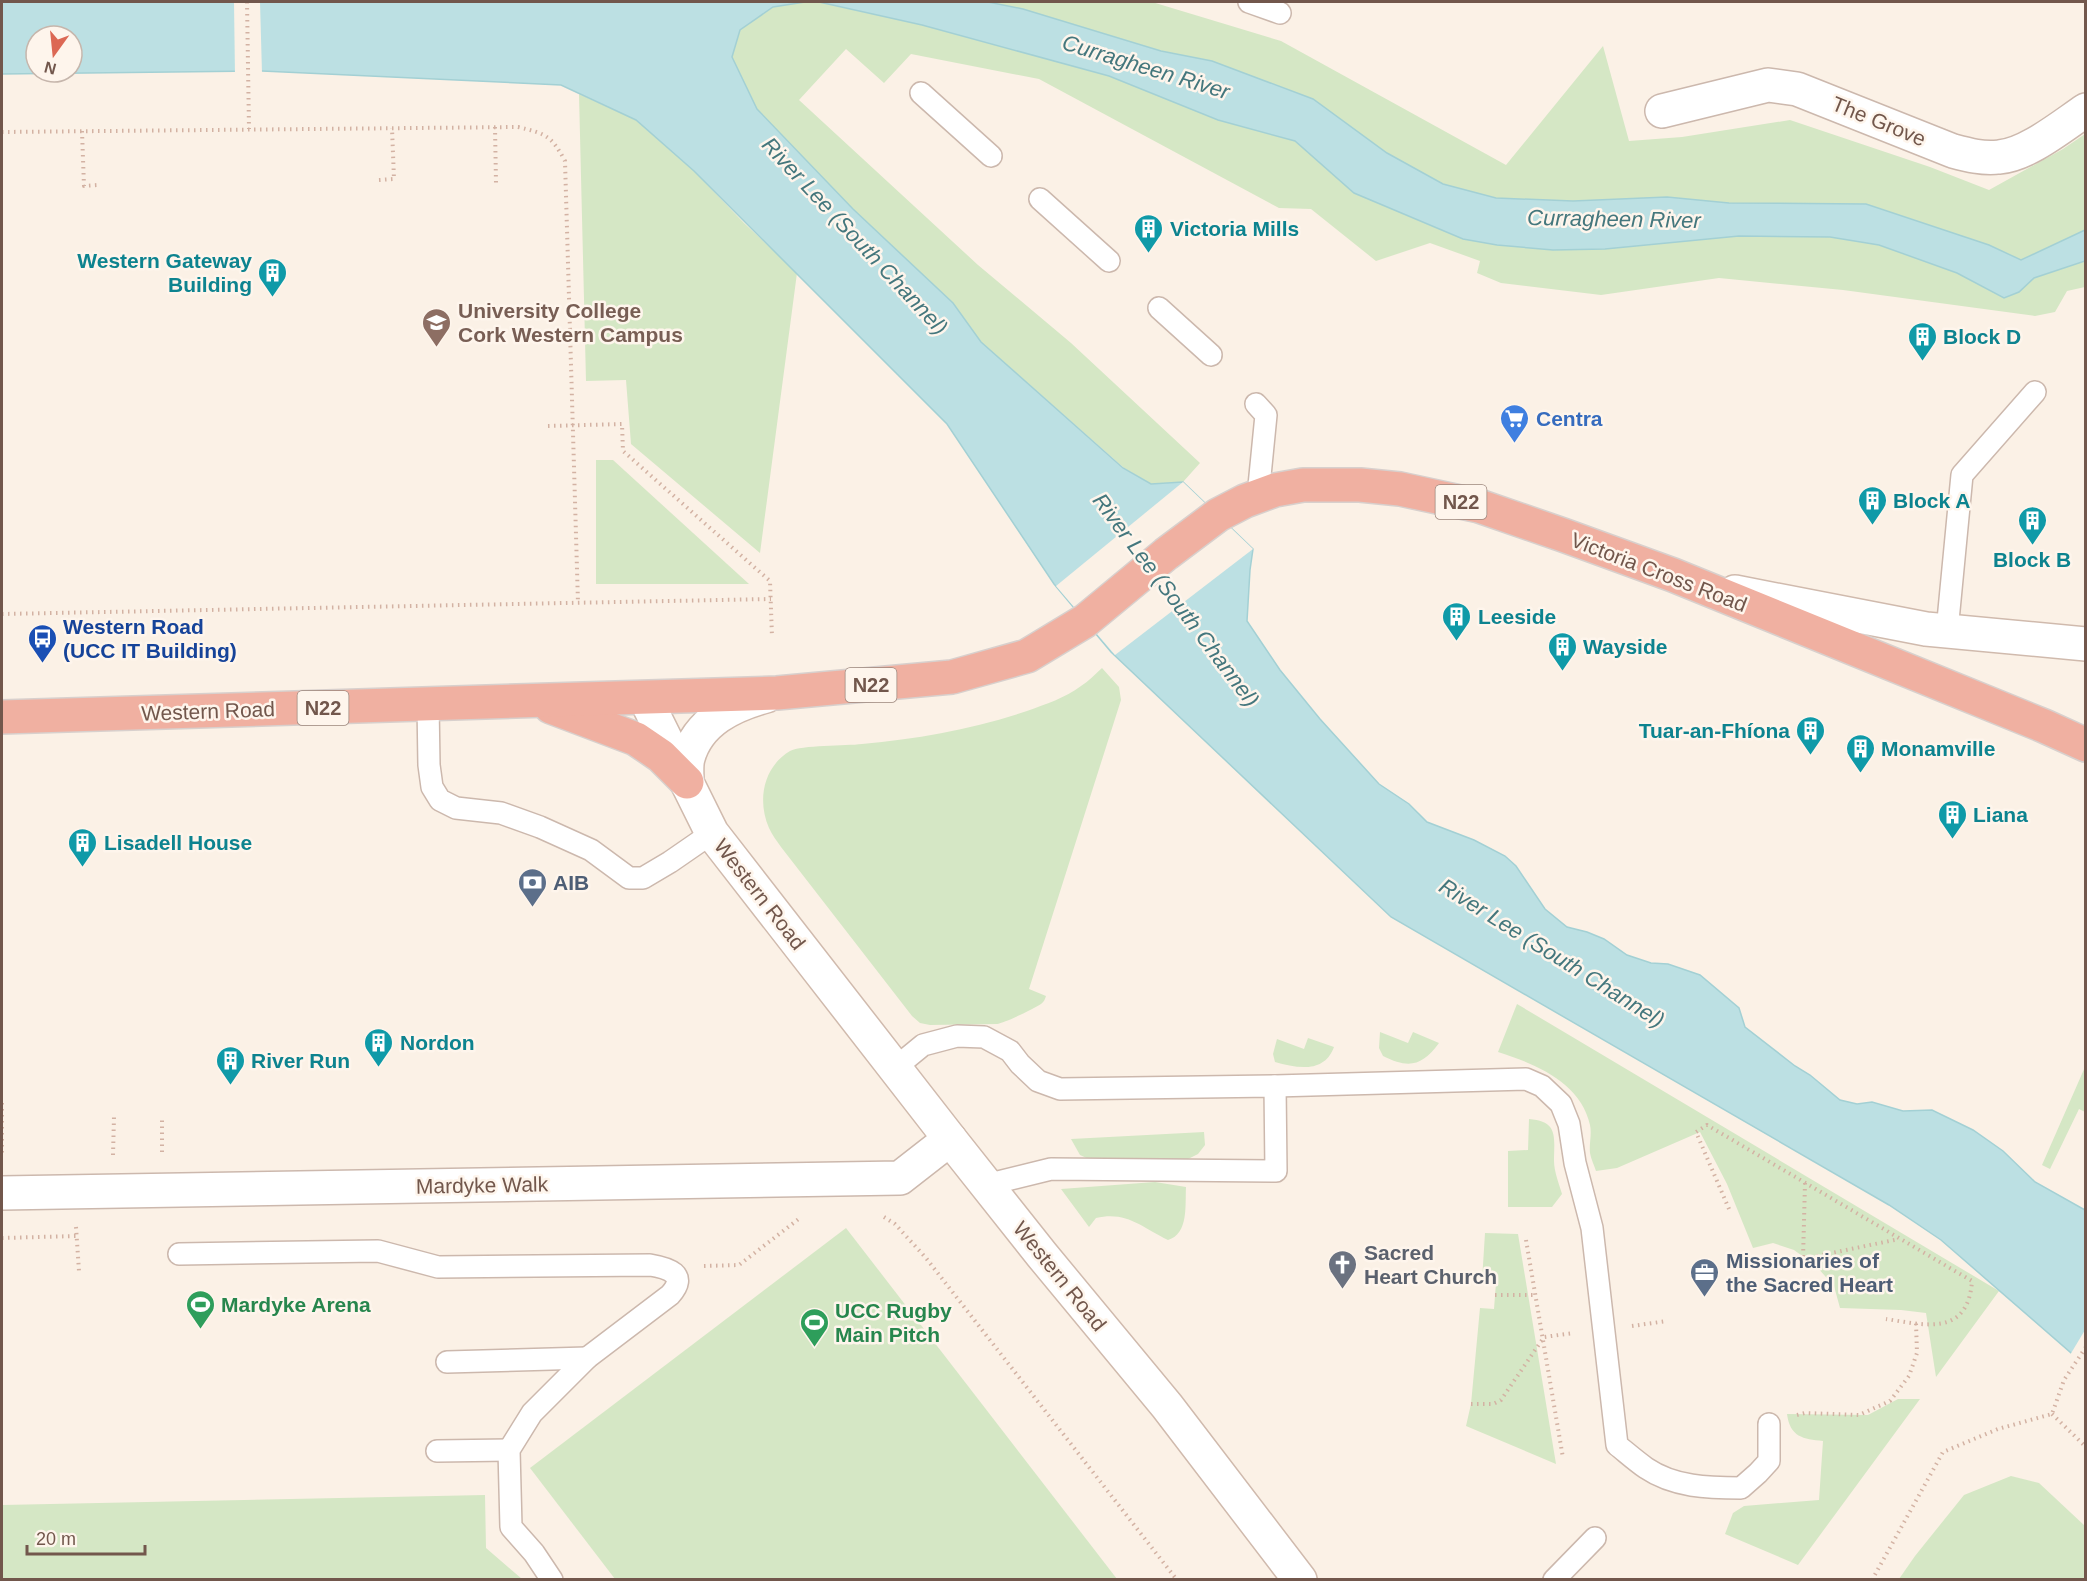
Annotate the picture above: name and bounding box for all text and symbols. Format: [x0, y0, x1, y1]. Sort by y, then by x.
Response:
north arrow [24, 24, 84, 84]
water label: Curragheen River [1059, 30, 1234, 105]
text: N [42, 58, 58, 78]
street label: The Grove [1829, 92, 1929, 150]
water label: River Lee (South Channel) [757, 132, 953, 340]
water label: Curragheen River [1527, 205, 1703, 233]
building icon: Victoria Mills [1133, 212, 1165, 254]
place label: Victoria Mills [1170, 217, 1299, 240]
place label: Western Gateway Building [77, 249, 252, 296]
building icon: Western Gateway Building [257, 256, 289, 298]
place label: University College Cork Western Campus [458, 299, 683, 346]
school or university icon: University College Cork Western Campus [421, 306, 453, 348]
building icon: Block D [1906, 320, 1938, 362]
place label: Block D [1943, 325, 2021, 348]
supermarket icon: Centra [1499, 402, 1531, 444]
place label: Centra [1536, 407, 1603, 430]
building icon: Block A [1856, 484, 1888, 526]
road number: N22 [1436, 485, 1486, 519]
water label: River Lee (South Channel) [1088, 488, 1264, 712]
place label: Block A [1893, 489, 1970, 512]
building icon: Block B [2016, 504, 2048, 546]
street label: Victoria Cross Road [1568, 528, 1750, 616]
place label: Block B [1993, 548, 2071, 571]
building icon: Leeside [1441, 600, 1473, 642]
place label: Leeside [1478, 605, 1556, 628]
place label: Western Road (UCC IT Building) [63, 615, 237, 662]
bus stop icon: Western Road (UCC IT Building) [26, 622, 58, 664]
building icon: Wayside [1546, 630, 1578, 672]
place label: Wayside [1583, 635, 1667, 658]
road number: N22 [846, 668, 896, 702]
road number: N22 [298, 691, 348, 725]
street label: Western Road [141, 697, 275, 725]
building icon: Tuar-an-Fhíona [1795, 714, 1827, 756]
place label: Tuar-an-Fhíona [1639, 719, 1790, 742]
building icon: Monamville [1844, 732, 1876, 774]
place label: Monamville [1881, 737, 1995, 760]
building icon: Liana [1936, 798, 1968, 840]
place label: Liana [1973, 803, 2028, 826]
building icon: Lisadell House [67, 826, 99, 868]
place label: Lisadell House [104, 831, 252, 854]
street label: Western Road [710, 834, 810, 954]
bank icon: AIB [516, 866, 548, 908]
place label: AIB [553, 871, 589, 894]
water label: River Lee (South Channel) [1435, 873, 1669, 1033]
building icon: Nordon [363, 1026, 395, 1068]
place label: Nordon [400, 1031, 475, 1054]
building icon: River Run [214, 1044, 246, 1086]
place label: River Run [251, 1049, 350, 1072]
street label: Mardyke Walk [416, 1172, 549, 1198]
street label: Western Road [1009, 1217, 1111, 1335]
place label: Sacred Heart Church [1364, 1241, 1497, 1288]
church icon: Sacred Heart Church [1327, 1248, 1359, 1290]
place label: Missionaries of the Sacred Heart [1726, 1249, 1893, 1296]
office icon: Missionaries of the Sacred Heart [1689, 1256, 1721, 1298]
sports icon: Mardyke Arena [184, 1288, 216, 1330]
place label: Mardyke Arena [221, 1293, 371, 1316]
place label: UCC Rugby Main Pitch [835, 1299, 952, 1346]
sports icon: UCC Rugby Main Pitch [798, 1306, 830, 1348]
scale bar [27, 1518, 146, 1556]
text: 20 m [36, 1529, 76, 1549]

